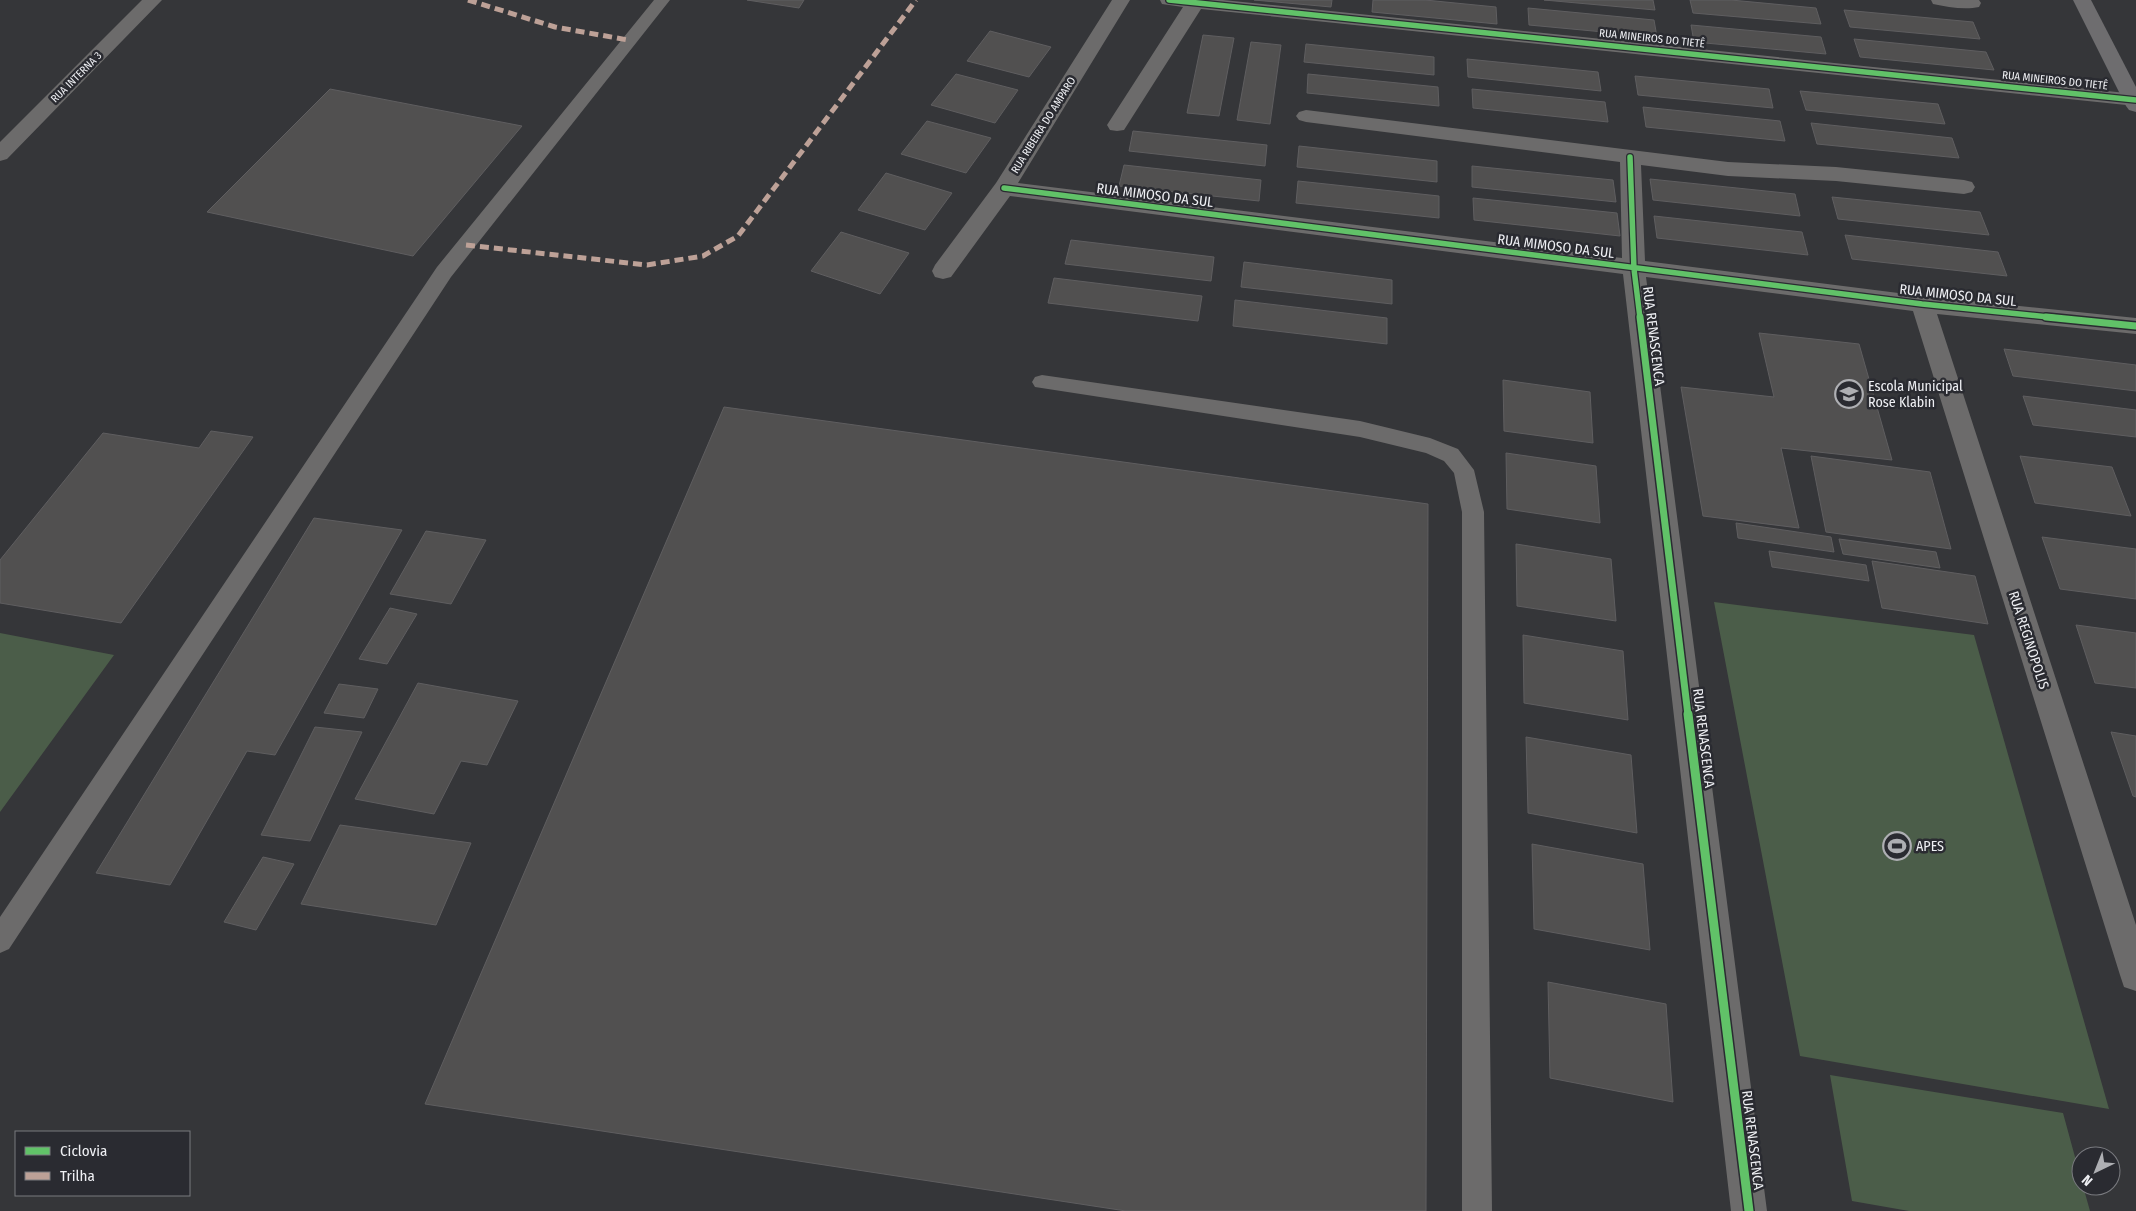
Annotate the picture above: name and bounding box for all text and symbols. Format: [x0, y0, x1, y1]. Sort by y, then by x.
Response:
street label: RUA MINEIROS DO TIETÊ [1598, 26, 1705, 51]
street label: RUA INTERNA 3 [48, 49, 104, 105]
street label: RUA MINEIROS DO TIETÊ [2001, 68, 2108, 93]
street label: RUA RIBEIRA DO AMPARO [1008, 75, 1078, 176]
street label: RUA MIMOSO DA SUL [1096, 180, 1214, 211]
street label: RUA MIMOSO DA SUL [1497, 231, 1615, 262]
street label: RUA MIMOSO DA SUL [1899, 281, 2017, 310]
street label: RUA RENASCENCA [1639, 285, 1668, 387]
place label: Escola Municipal Rose Klabin [1868, 378, 1963, 411]
school or university icon: Escola Municipal Rose Klabin [1834, 379, 1864, 409]
street label: RUA REGINOPOLIS [2005, 589, 2052, 691]
street label: RUA RENASCENCA [1689, 687, 1718, 789]
sports icon: APES [1882, 831, 1912, 861]
place label: APES [1916, 838, 1944, 855]
street label: RUA RENASCENCA [1738, 1089, 1767, 1191]
legend [15, 1131, 190, 1196]
text: Ciclovia [60, 1142, 107, 1160]
north arrow [2071, 1146, 2121, 1196]
text: Trilha [60, 1167, 95, 1185]
text: N [2079, 1171, 2096, 1189]

